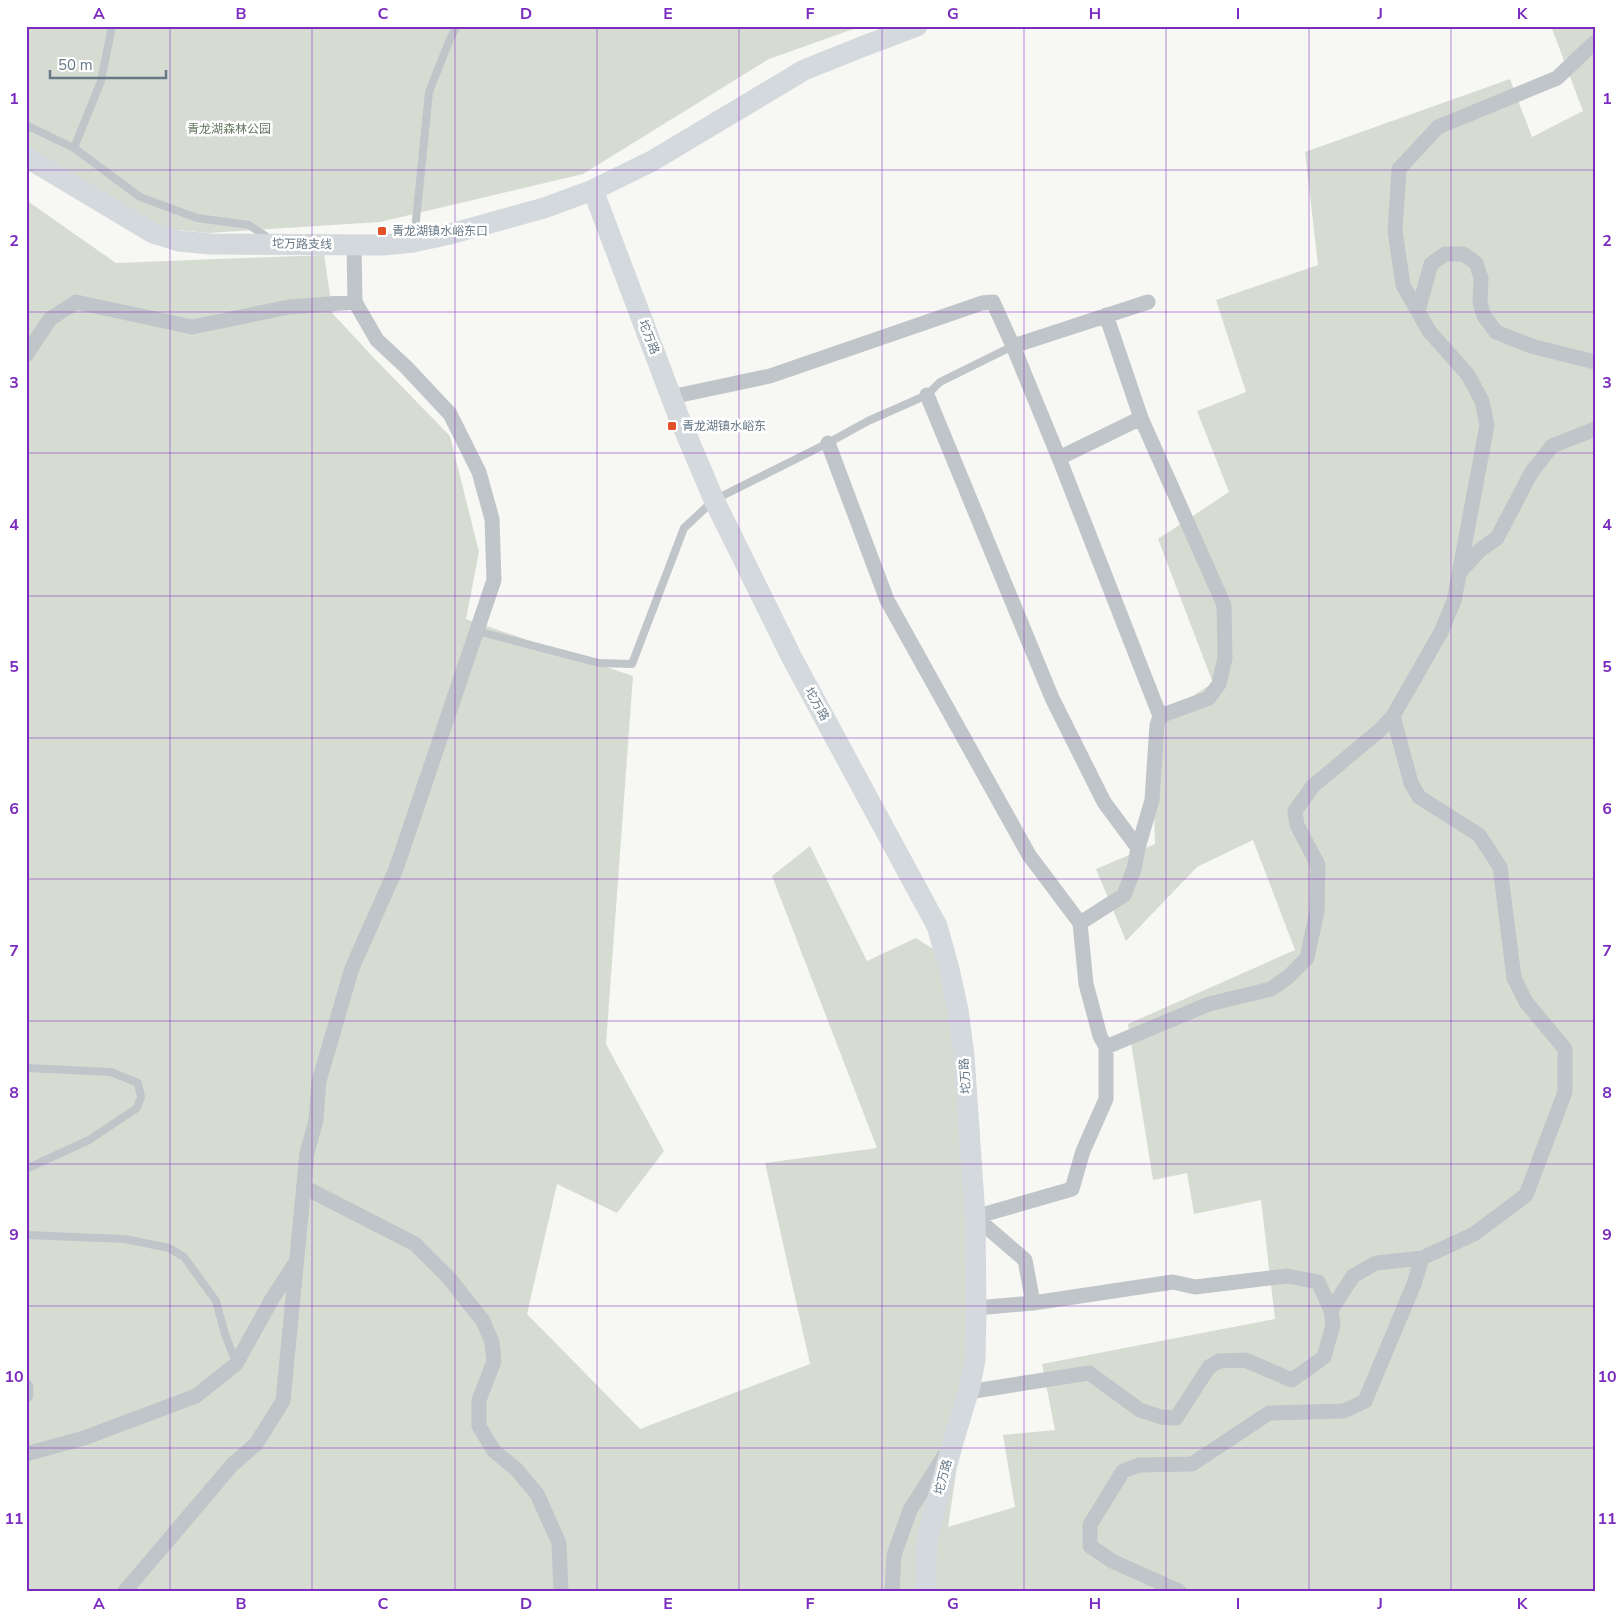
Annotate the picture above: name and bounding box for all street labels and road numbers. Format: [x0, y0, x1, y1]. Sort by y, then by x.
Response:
street label: 坨万路支线 [272, 235, 332, 253]
street label: 坨万路 [635, 317, 663, 357]
street label: 坨万路 [801, 684, 833, 724]
street label: 坨万路 [956, 1057, 974, 1095]
street label: 坨万路 [931, 1458, 955, 1496]

